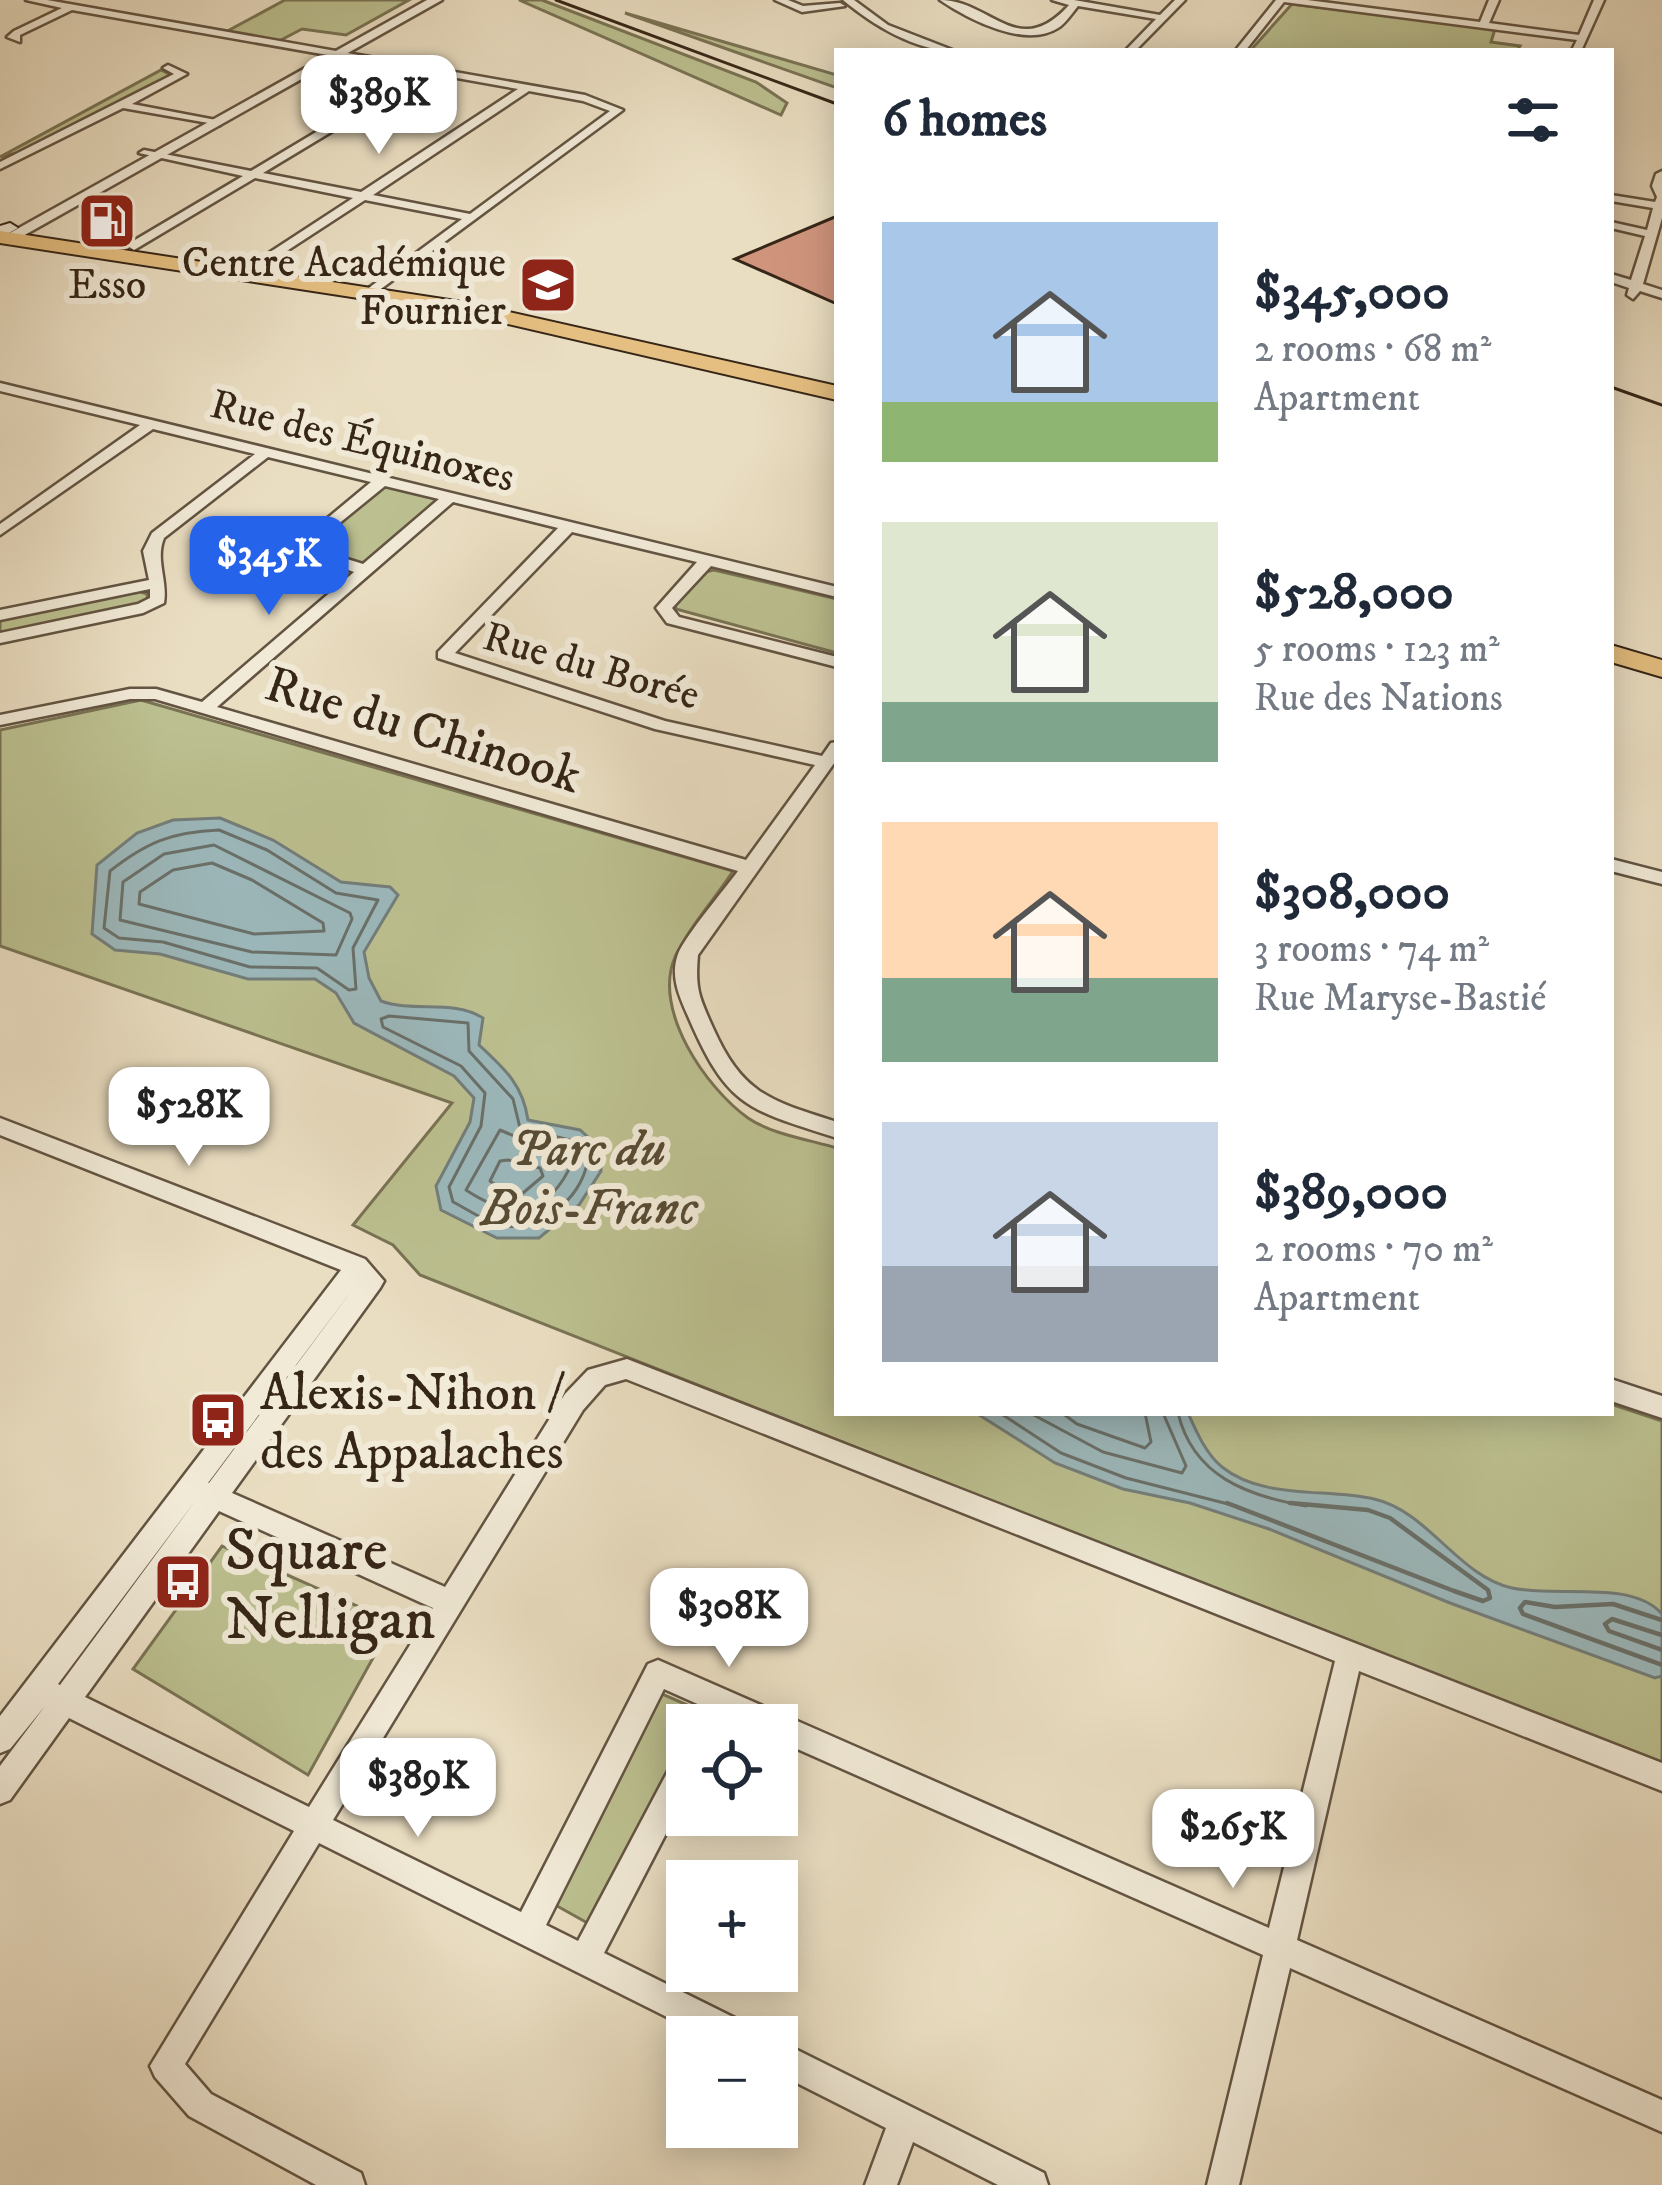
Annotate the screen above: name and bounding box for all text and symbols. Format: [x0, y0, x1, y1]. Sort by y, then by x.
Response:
pin: $389K [295, 55, 463, 157]
text: $389K [328, 69, 430, 118]
icon: filters [1500, 87, 1566, 153]
text: 6 homes [882, 88, 1047, 152]
fuel station icon: Esso [76, 190, 138, 252]
place label: Centre Académique Fournier [182, 238, 506, 338]
school or university icon: Centre Académique Fournier [517, 254, 579, 316]
place label: Esso [68, 260, 146, 312]
text: $345,000 [1254, 261, 1450, 325]
icon: home [978, 270, 1122, 414]
text: 2 rooms · 68 m² [1254, 325, 1491, 374]
text: Apartment [1254, 374, 1420, 423]
street label: Rue des Équinoxes [205, 378, 520, 505]
pin: $345K [185, 516, 353, 618]
text: $345K [217, 530, 321, 579]
text: $528,000 [1254, 561, 1454, 625]
icon: home [978, 570, 1122, 714]
street label: Rue du Borée [477, 611, 705, 722]
text: 5 rooms · 123 m² [1254, 625, 1500, 674]
street label: Rue du Chinook [258, 653, 589, 809]
text: Rue des Nations [1254, 674, 1503, 723]
text: $308,000 [1254, 861, 1450, 925]
icon: home [978, 870, 1122, 1014]
text: 3 rooms · 74 m² [1254, 925, 1489, 974]
text: Rue Maryse-Bastié [1254, 974, 1546, 1023]
pin: $528K [105, 1067, 273, 1169]
text: $528K [136, 1081, 242, 1130]
park label: Parc du Bois-Franc [479, 1118, 699, 1241]
text: $389,000 [1254, 1161, 1448, 1225]
icon: home [978, 1170, 1122, 1314]
text: 2 rooms · 70 m² [1254, 1225, 1493, 1274]
text: Apartment [1254, 1274, 1420, 1323]
place label: Alexis-Nihon / des Appalaches [260, 1362, 565, 1485]
bus stop icon: Alexis-Nihon / des Appalaches [187, 1389, 249, 1451]
place label: Square Nelligan [225, 1514, 436, 1658]
bus stop icon: Square Nelligan [152, 1551, 214, 1613]
pin: $308K [645, 1568, 813, 1670]
text: $308K [677, 1582, 781, 1631]
map controls [666, 1704, 798, 2148]
button: locate [666, 1704, 798, 1836]
pin: $389K [334, 1738, 502, 1840]
text: $389K [367, 1752, 469, 1801]
pin: $265K [1149, 1789, 1317, 1891]
text: $265K [1179, 1803, 1287, 1852]
button: + [666, 1860, 798, 1992]
button: − [666, 2016, 798, 2148]

